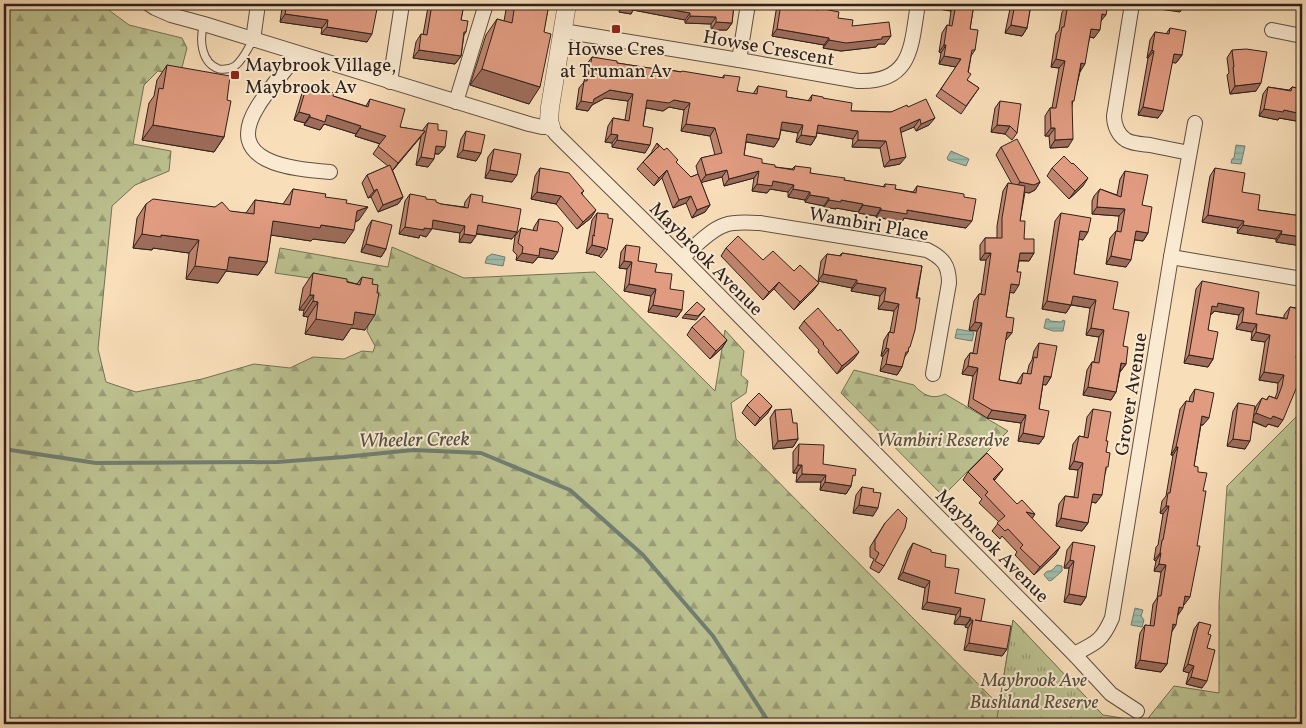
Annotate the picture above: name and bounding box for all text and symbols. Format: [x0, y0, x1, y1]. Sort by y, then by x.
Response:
marker: Howse Cres at Truman Av [610, 23, 622, 35]
street label: Howse Crescent [701, 25, 837, 73]
place label: Howse Cres at Truman Av [560, 37, 672, 85]
place label: Maybrook Village, Maybrook Av [245, 53, 396, 101]
marker: Maybrook Village, Maybrook Av [229, 69, 241, 81]
street label: Maybrook Avenue [643, 197, 768, 322]
street label: Wambiri Place [807, 202, 931, 248]
street label: Grover Avenue [1109, 331, 1155, 458]
water label: Wheeler Creek [358, 426, 470, 456]
park label: Wambiri Reserdve [877, 428, 1009, 454]
street label: Maybrook Avenue [929, 484, 1054, 609]
park label: Maybrook Ave Bushland Reserve [970, 668, 1098, 716]

